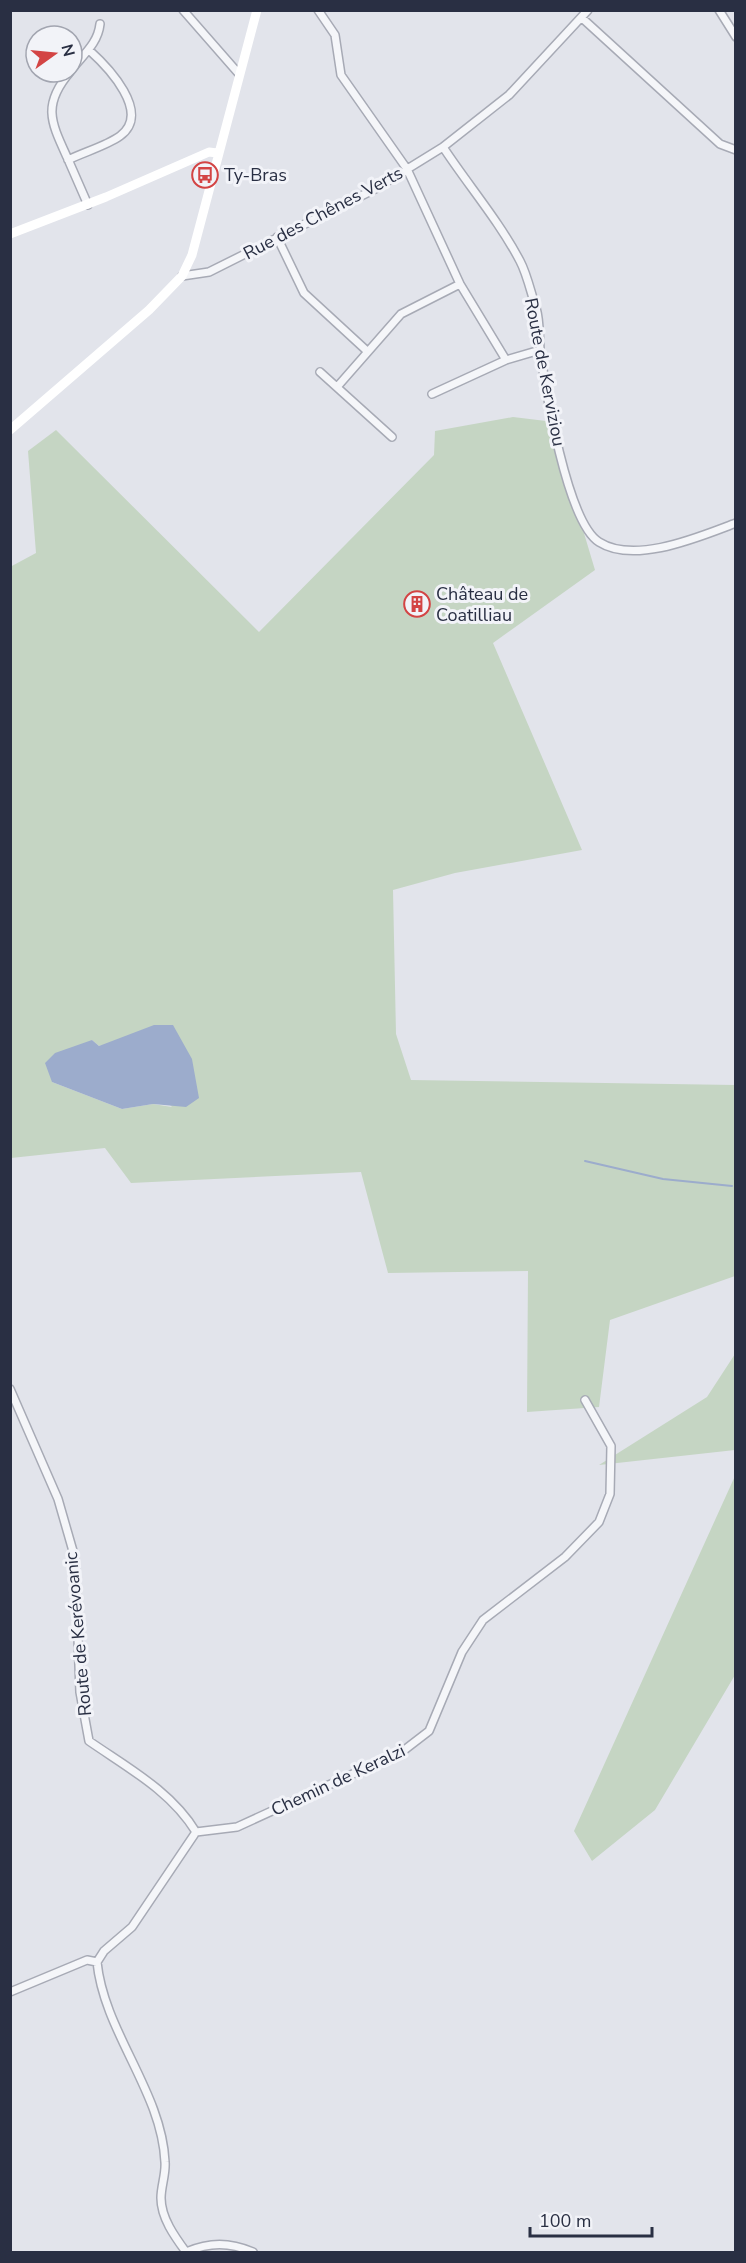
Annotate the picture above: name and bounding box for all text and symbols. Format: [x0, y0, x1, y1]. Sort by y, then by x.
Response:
north arrow [24, 24, 84, 84]
text: N [55, 42, 80, 59]
bus stop icon: Ty-Bras [190, 160, 220, 190]
street label: Rue des Chênes Verts [239, 161, 407, 265]
place label: Ty-Bras [224, 163, 287, 187]
street label: Route de Kerviziou [519, 296, 571, 448]
place label: Château de Coatilliau [436, 582, 528, 627]
building icon: Château de Coatilliau [402, 589, 432, 619]
street label: Route de Kerévoanic [59, 1551, 97, 1717]
street label: Chemin de Keralzi [267, 1738, 409, 1822]
scale bar [530, 2200, 652, 2238]
text: 100 m [539, 2209, 591, 2233]

